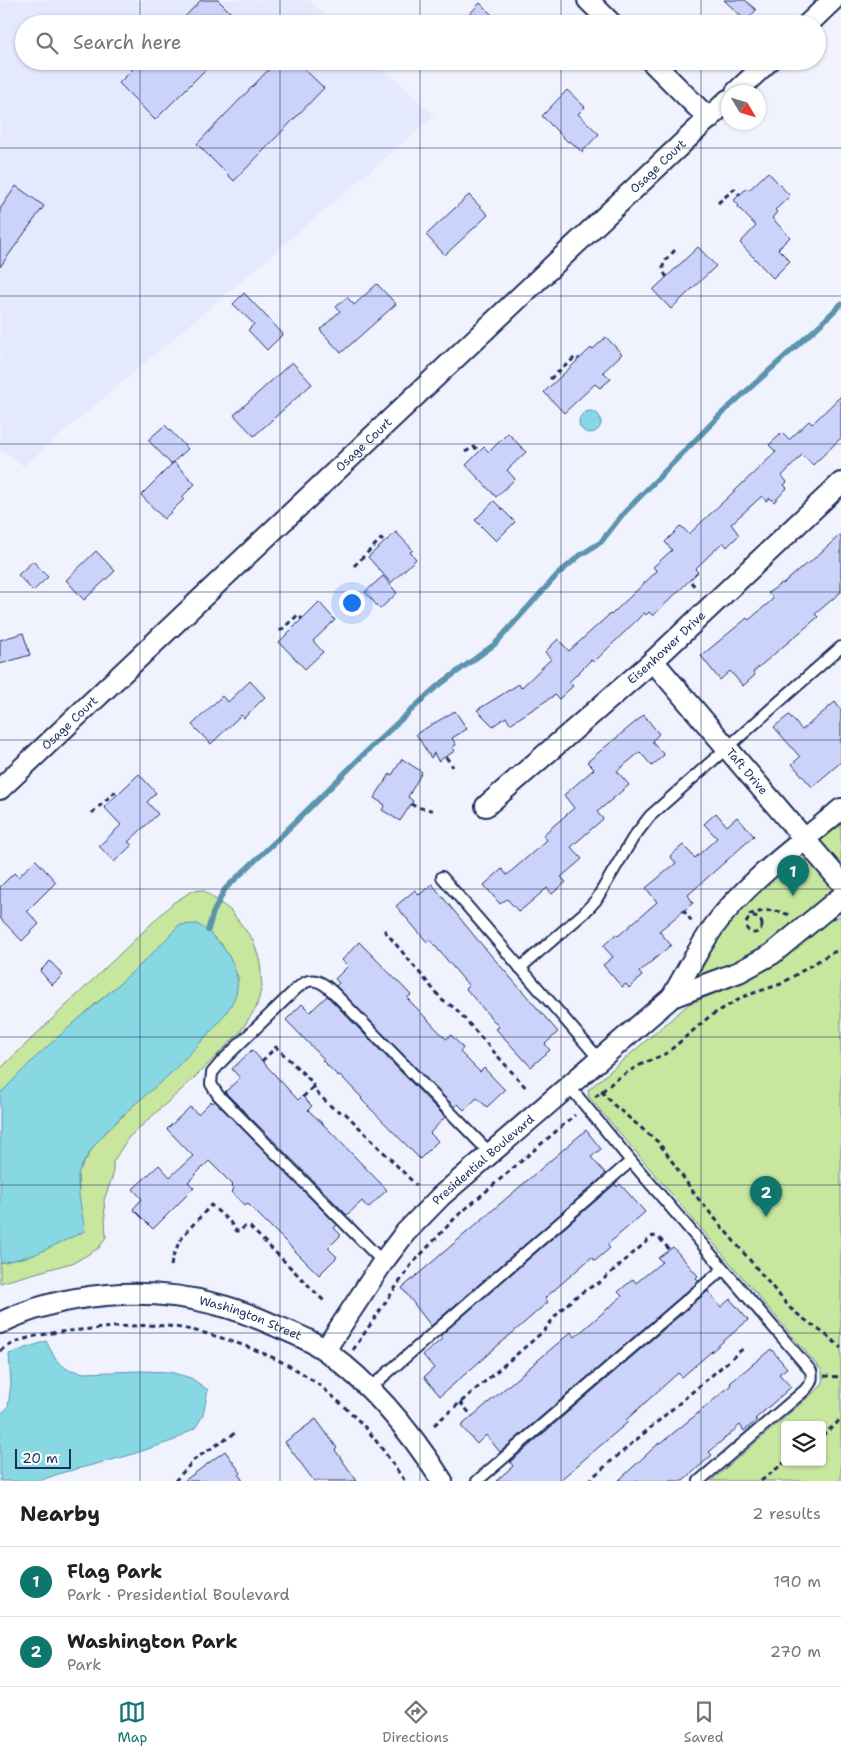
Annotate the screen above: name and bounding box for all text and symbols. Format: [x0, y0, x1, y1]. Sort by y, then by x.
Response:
search box [15, 15, 826, 70]
icon: search [33, 29, 61, 57]
text: Search here [73, 30, 182, 55]
north arrow [721, 85, 766, 130]
street label: Osage Court [627, 136, 690, 197]
street label: Osage Court [332, 414, 395, 475]
your location [339, 590, 365, 616]
street label: Eisenhower Drive [624, 607, 709, 688]
street label: Osage Court [38, 693, 101, 753]
street label: Taft Drive [723, 745, 771, 798]
pin: 1 [777, 855, 809, 896]
street label: Presidential Boulevard [429, 1111, 538, 1208]
pin: 2 [750, 1176, 782, 1217]
street label: Washington Street [198, 1292, 304, 1344]
map controls [781, 1421, 826, 1466]
button: layers [781, 1421, 826, 1466]
scale bar [15, 1446, 71, 1469]
text: 20 m [22, 1449, 58, 1467]
text: Nearby [20, 1500, 100, 1528]
text: 2 results [752, 1503, 821, 1524]
text: Flag Park [67, 1559, 162, 1584]
text: 1 [32, 1571, 40, 1592]
text: 190 m [774, 1571, 821, 1592]
text: Park · Presidential Boulevard [67, 1584, 290, 1605]
text: Washington Park [67, 1629, 238, 1654]
text: 2 [30, 1641, 42, 1662]
text: 270 m [770, 1641, 821, 1662]
text: Park [67, 1654, 101, 1675]
tab: Map [117, 1698, 147, 1746]
tab: Directions [382, 1698, 449, 1746]
tab: Saved [684, 1698, 724, 1746]

